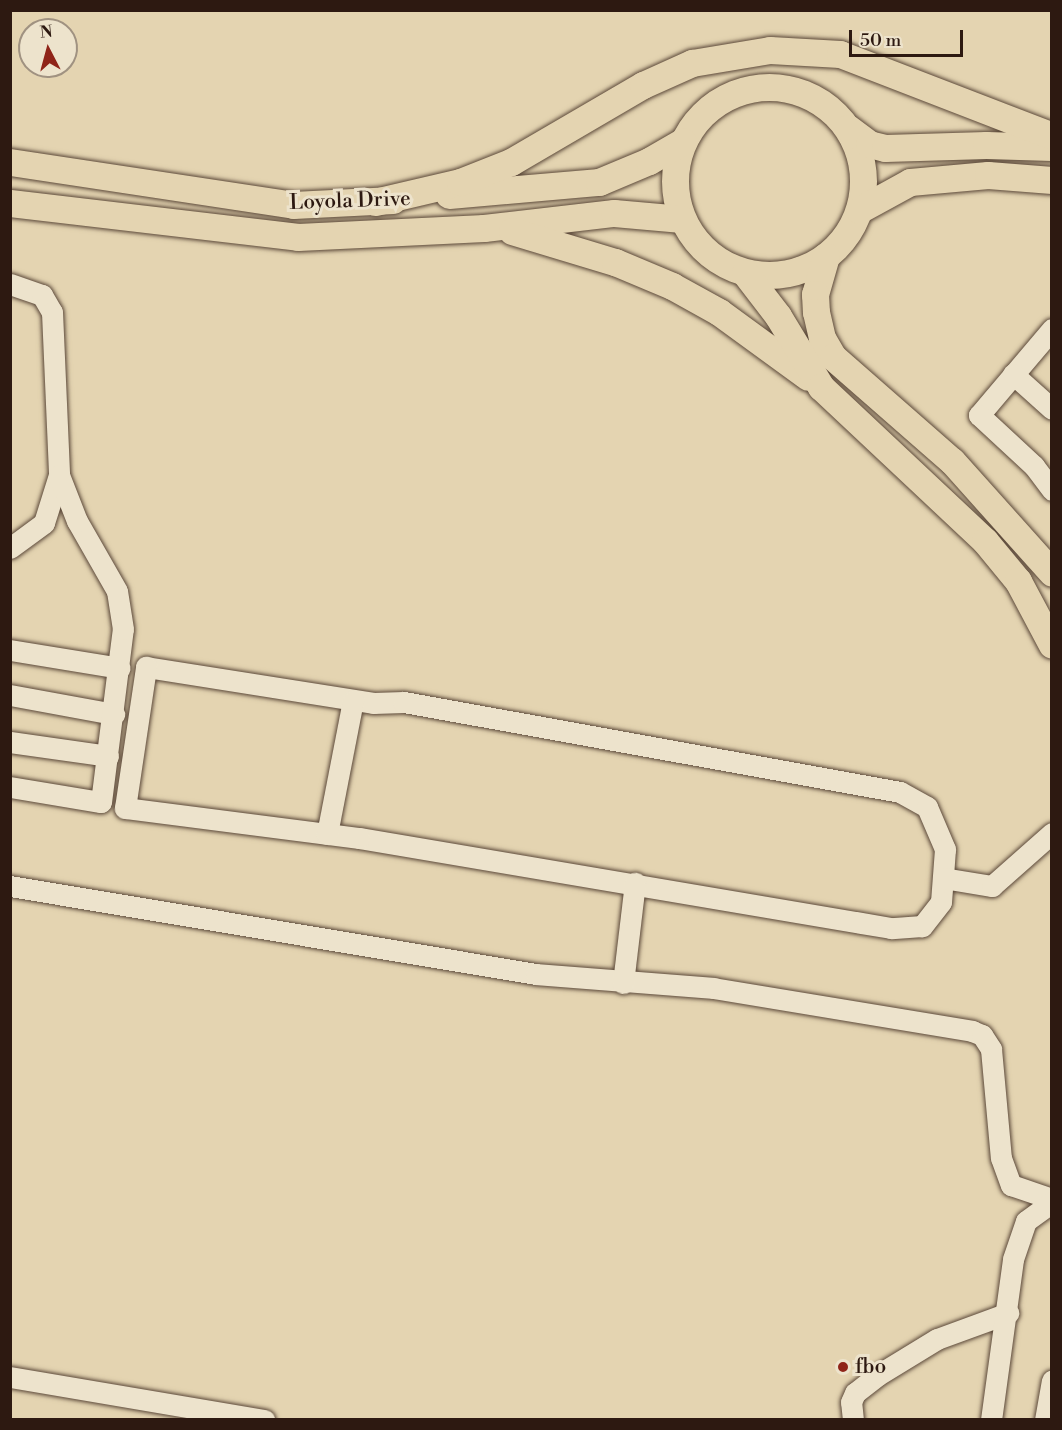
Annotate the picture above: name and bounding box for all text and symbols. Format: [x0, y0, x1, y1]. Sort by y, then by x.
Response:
north arrow [18, 18, 78, 78]
scale bar [852, 18, 966, 56]
text: N [39, 21, 54, 43]
text: 50 m [860, 29, 901, 52]
street label: Loyola Drive [289, 186, 411, 216]
place label: fbo [855, 1354, 886, 1380]
marker: fbo [836, 1360, 850, 1374]

